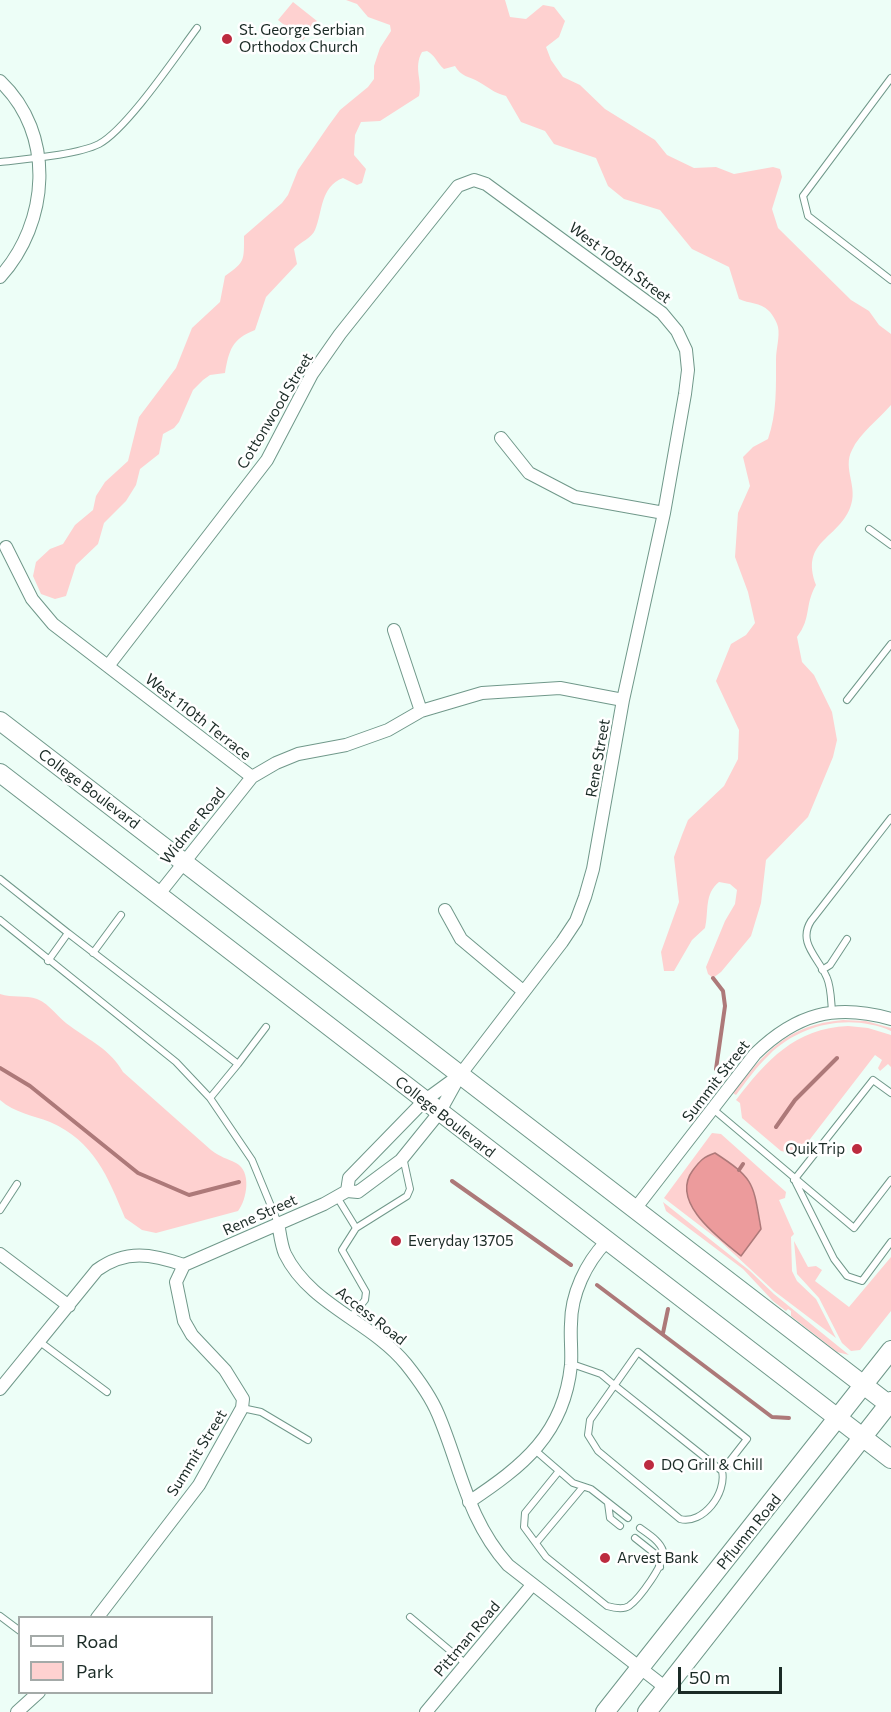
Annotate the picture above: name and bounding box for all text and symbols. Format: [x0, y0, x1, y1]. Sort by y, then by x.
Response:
place label: St. George Serbian Orthodox Church [239, 21, 365, 56]
marker: St. George Serbian Orthodox Church [220, 32, 234, 46]
street label: West 109th Street [565, 219, 675, 307]
street label: Cottonwood Street [233, 350, 317, 472]
street label: West 110th Terrace [141, 670, 255, 764]
street label: Rene Street [582, 717, 614, 799]
street label: College Boulevard [35, 745, 143, 833]
street label: Widmer Road [157, 784, 229, 868]
street label: Summit Street [679, 1037, 753, 1125]
street label: College Boulevard [391, 1072, 499, 1162]
place label: QuikTrip [785, 1140, 845, 1158]
marker: QuikTrip [850, 1142, 864, 1156]
street label: Rene Street [220, 1191, 300, 1239]
place label: Everyday 13705 [408, 1232, 514, 1250]
marker: Everyday 13705 [389, 1234, 403, 1248]
street label: Access Road [332, 1283, 410, 1349]
street label: Summit Street [163, 1406, 231, 1500]
place label: DQ Grill & Chill [661, 1456, 763, 1474]
marker: DQ Grill & Chill [642, 1458, 656, 1472]
street label: Pflumm Road [713, 1491, 785, 1573]
place label: Arvest Bank [617, 1549, 699, 1567]
marker: Arvest Bank [598, 1551, 612, 1565]
street label: Pittman Road [430, 1598, 504, 1680]
legend [18, 1616, 213, 1694]
text: Road [76, 1630, 118, 1652]
scale bar [681, 1655, 784, 1693]
text: Park [76, 1660, 114, 1682]
text: 50 m [689, 1666, 730, 1688]

